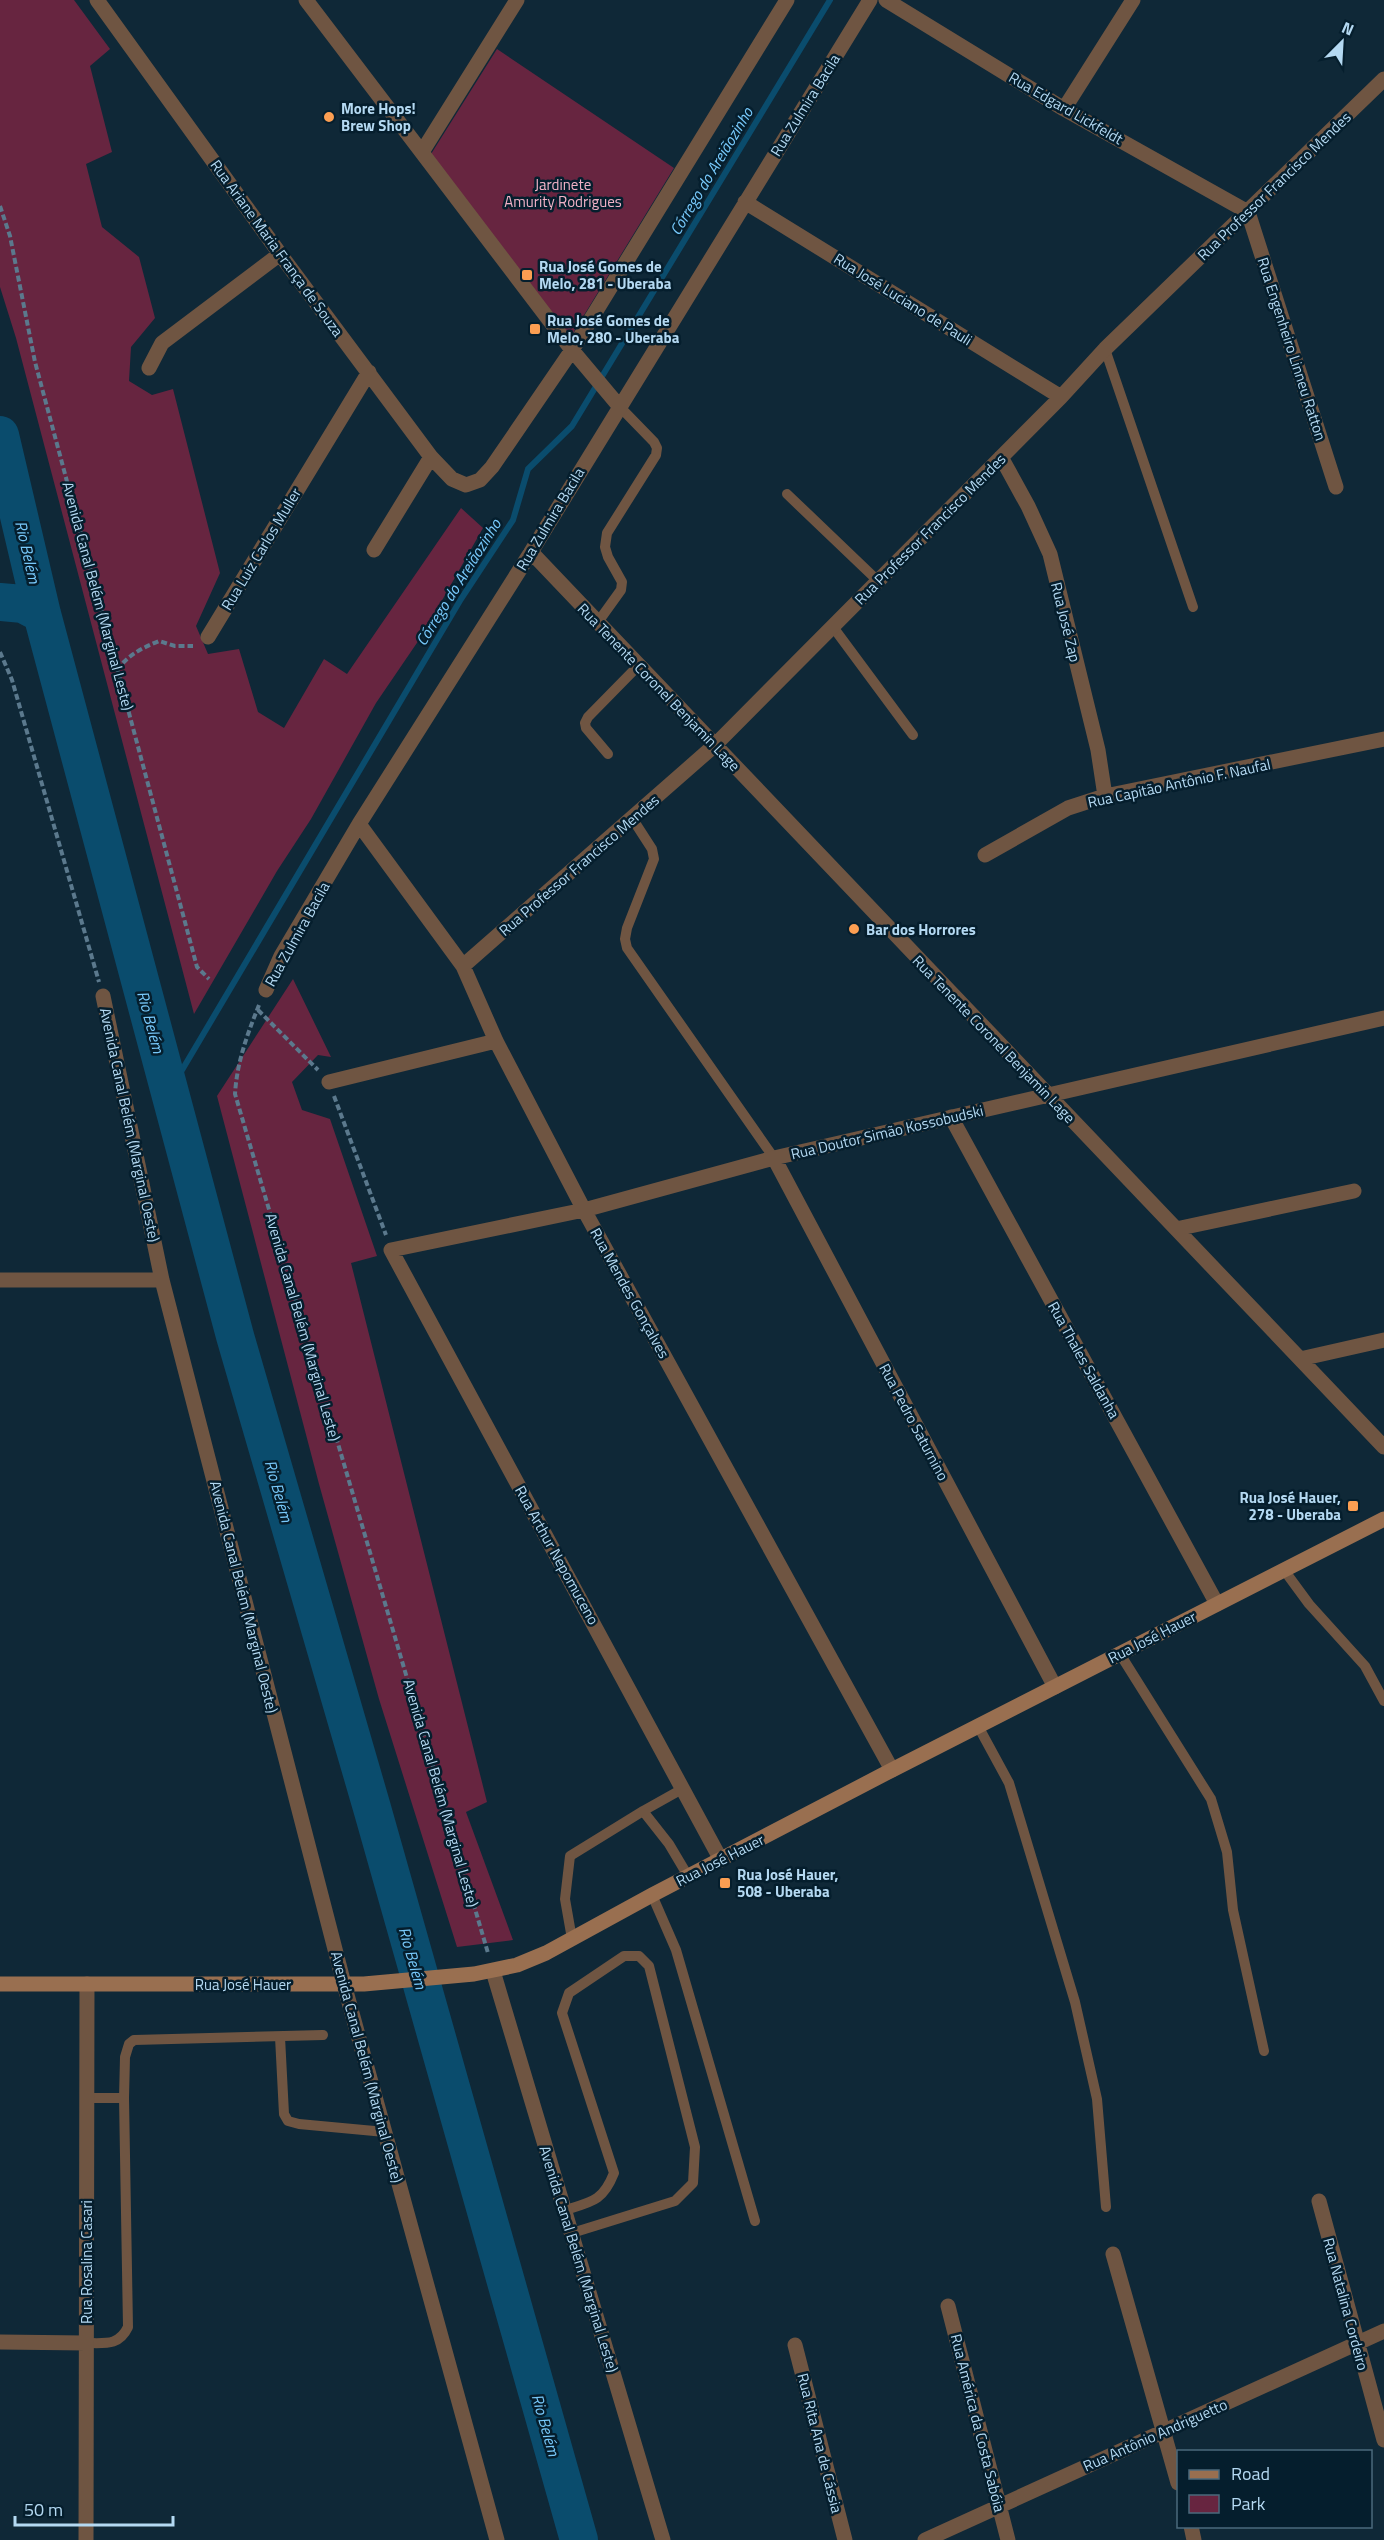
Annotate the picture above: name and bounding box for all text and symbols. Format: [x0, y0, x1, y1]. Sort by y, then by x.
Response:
north arrow [1312, 12, 1372, 72]
text: N [1338, 15, 1358, 42]
street label: Rua Zulmira Bacila [764, 49, 846, 161]
street label: Rua Edgard Lickfeldt [1004, 66, 1128, 151]
place label: More Hops! Brew Shop [341, 97, 416, 137]
water label: Córrego do Areiãozinho [663, 102, 759, 240]
street label: Rua Professor Francisco Mendes [1192, 106, 1356, 266]
marker: More Hops! Brew Shop [322, 110, 336, 124]
street label: Rua Ariane Maria França de Souza [205, 155, 350, 342]
park label: Jardinete Amurity Rodrigues [504, 173, 622, 213]
street label: Rua José Luciano de Pauli [829, 247, 977, 351]
street label: Rua Engenheiro Linneu Ratton [1251, 254, 1333, 444]
place label: Rua José Gomes de Melo, 281 - Uberaba [539, 255, 672, 295]
marker: Rua José Gomes de Melo, 281 - Uberaba [520, 268, 534, 282]
place label: Rua José Gomes de Melo, 280 - Uberaba [547, 309, 680, 349]
marker: Rua José Gomes de Melo, 280 - Uberaba [528, 322, 542, 336]
street label: Rua Professor Francisco Mendes [849, 448, 1011, 610]
street label: Rua Zulmira Bacila [510, 463, 590, 575]
street label: Avenida Canal Belém (Marginal Leste) [56, 479, 140, 713]
street label: Rua Luiz Carlos Muller [215, 483, 307, 615]
water label: Córrego do Areiãozinho [409, 513, 507, 650]
water label: Rio Belém [9, 518, 47, 586]
street label: Rua José Zap [1045, 580, 1087, 664]
street label: Rua Tenente Coronel Benjamin Lage [572, 598, 746, 776]
street label: Rua Capitão Antônio F. Naufal [1085, 752, 1273, 814]
street label: Rua Professor Francisco Mendes [494, 789, 664, 941]
street label: Rua Zulmira Bacila [259, 877, 336, 991]
place label: Bar dos Horrores [866, 918, 976, 941]
marker: Bar dos Horrores [847, 922, 861, 936]
street label: Rua Tenente Coronel Benjamin Lage [907, 950, 1081, 1128]
water label: Rio Belém [131, 988, 171, 1056]
street label: Avenida Canal Belém (Marginal Oeste) [94, 1006, 166, 1244]
street label: Rua Doutor Simão Kossobudski [788, 1099, 986, 1165]
street label: Avenida Canal Belém (Marginal Leste) [259, 1210, 347, 1444]
street label: Rua Mendes Gonçalves [584, 1223, 676, 1363]
street label: Rua Thales Saldanha [1042, 1297, 1126, 1423]
street label: Rua Pedro Saturnino [873, 1359, 955, 1485]
water label: Rio Belém [259, 1457, 299, 1525]
street label: Avenida Canal Belém (Marginal Oeste) [204, 1478, 284, 1716]
street label: Rua Arthur Nepomuceno [509, 1481, 605, 1629]
place label: Rua José Hauer, 278 - Uberaba [1239, 1486, 1341, 1526]
marker: Rua José Hauer, 278 - Uberaba [1346, 1499, 1360, 1513]
street label: Rua José Hauer [1104, 1605, 1200, 1669]
street label: Avenida Canal Belém (Marginal Leste) [397, 1676, 485, 1910]
street label: Rua José Hauer [672, 1828, 768, 1892]
place label: Rua José Hauer, 508 - Uberaba [737, 1863, 839, 1903]
marker: Rua José Hauer, 508 - Uberaba [718, 1876, 732, 1890]
water label: Rio Belém [393, 1924, 433, 1992]
street label: Avenida Canal Belém (Marginal Oeste) [325, 1949, 409, 2185]
street label: Rua José Hauer [195, 1973, 291, 1996]
street label: Avenida Canal Belém (Marginal Leste) [534, 2143, 625, 2375]
street label: Rua Rosalina Casari [75, 2200, 98, 2324]
street label: Rua Natalina Cordeiro [1317, 2235, 1375, 2373]
street label: Rua América da Costa Sabóia [945, 2332, 1011, 2515]
street label: Rua Rita Ana de Cássia [791, 2371, 849, 2516]
water label: Rio Belém [526, 2391, 566, 2459]
street label: Rua Antônio Andriguetto [1079, 2393, 1231, 2477]
legend [1177, 2450, 1372, 2528]
text: Road [1231, 2460, 1270, 2487]
scale bar [15, 2489, 172, 2527]
text: Park [1231, 2490, 1266, 2517]
text: 50 m [24, 2496, 63, 2523]

